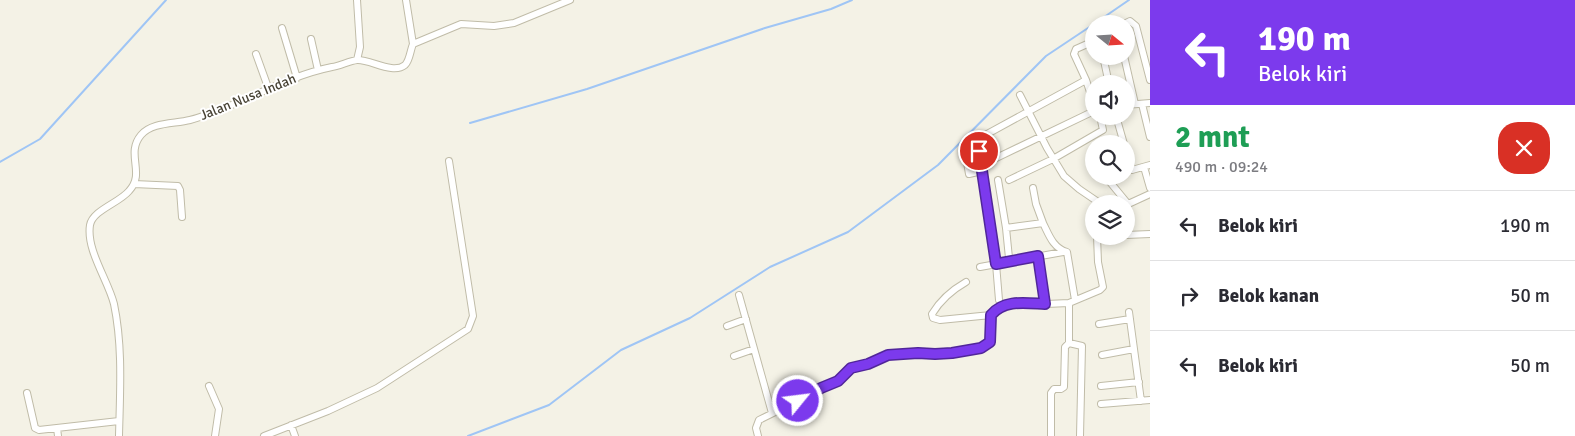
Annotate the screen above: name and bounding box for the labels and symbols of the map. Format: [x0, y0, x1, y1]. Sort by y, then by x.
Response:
north arrow [1085, 15, 1135, 65]
street label: Jalan Nusa Indah [197, 70, 299, 124]
pin [958, 130, 1000, 172]
position arrow [771, 374, 823, 426]

